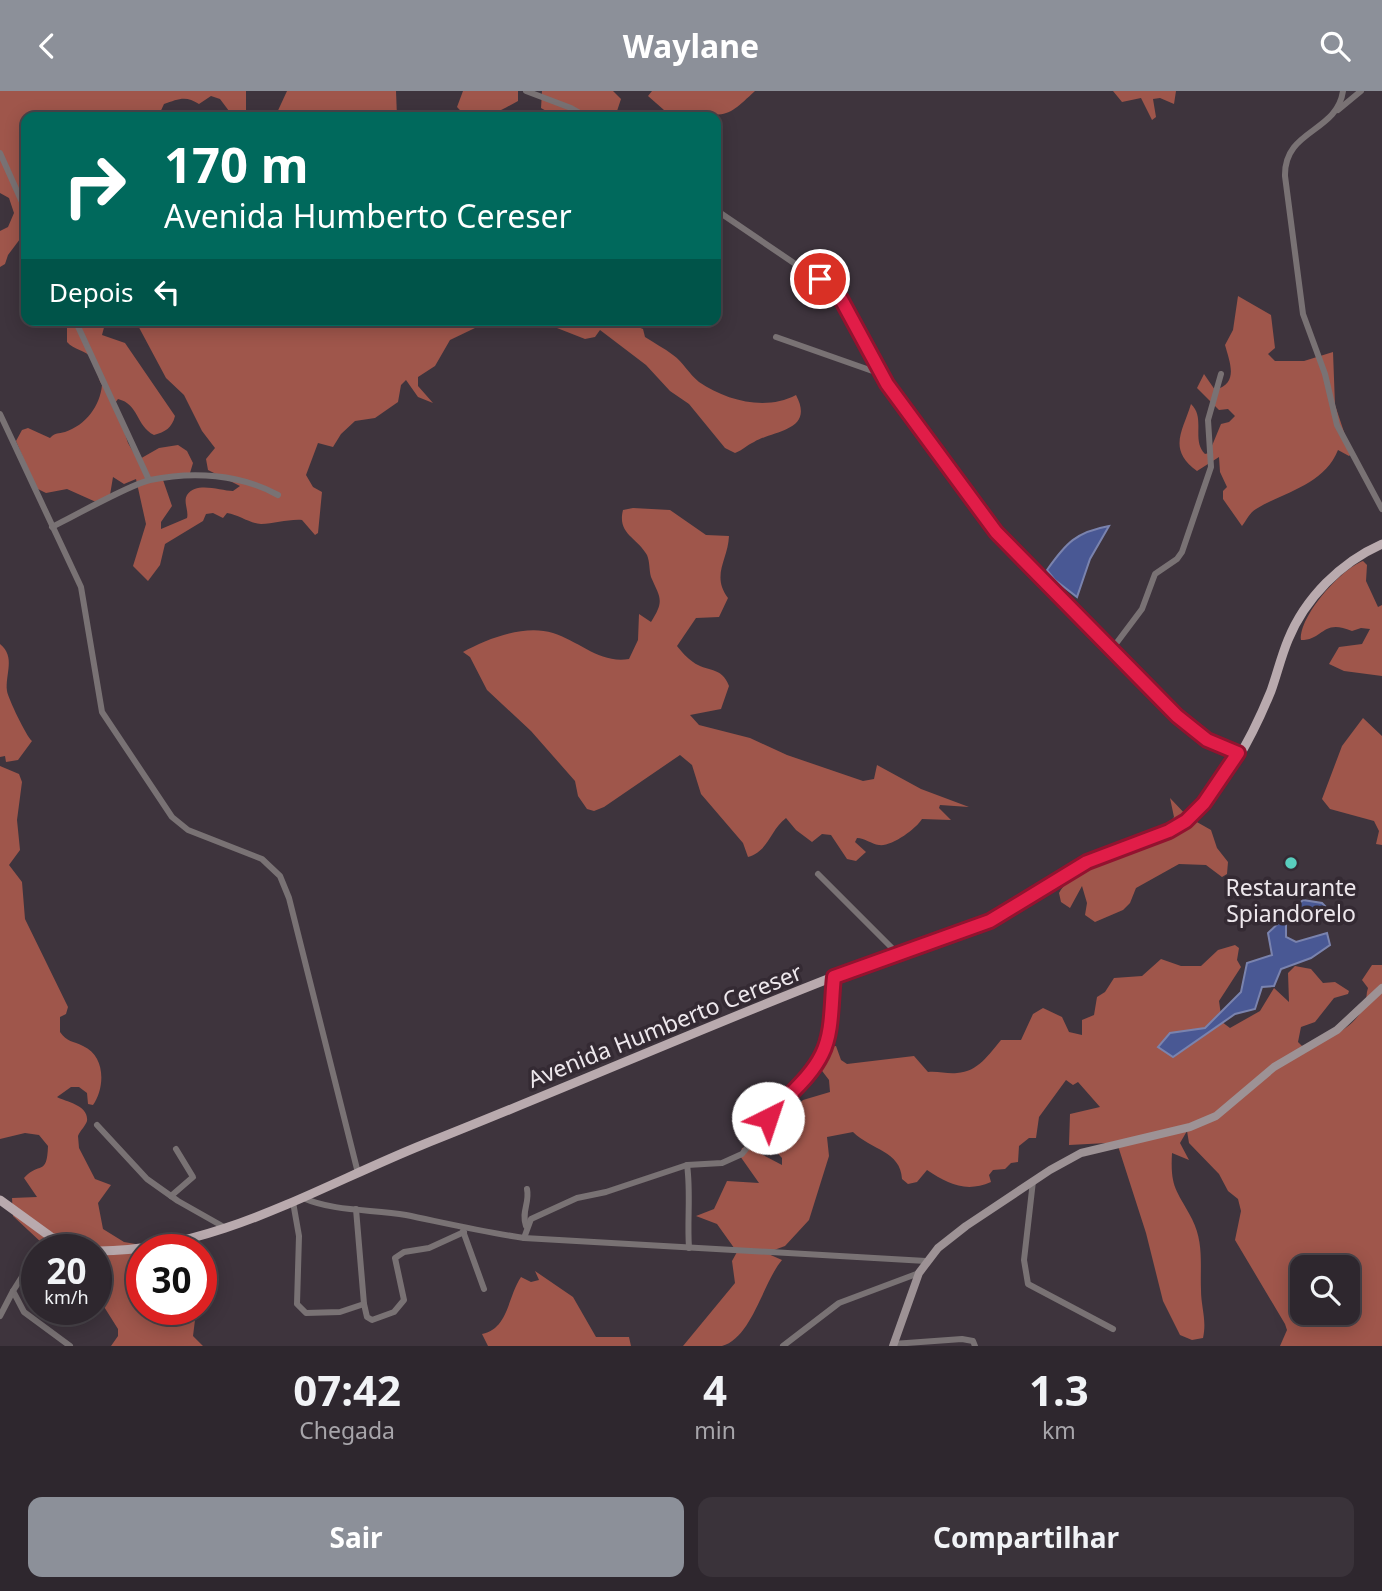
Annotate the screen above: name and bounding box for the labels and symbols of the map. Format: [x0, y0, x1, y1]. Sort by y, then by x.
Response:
pin [790, 249, 850, 309]
marker: Restaurante Spiandorelo [1283, 855, 1299, 871]
place label: Restaurante Spiandorelo [1225, 871, 1357, 929]
street label: Avenida Humberto Cereser [523, 955, 807, 1095]
position arrow [731, 1081, 805, 1155]
speed limit sign: 30 [126, 1234, 217, 1325]

